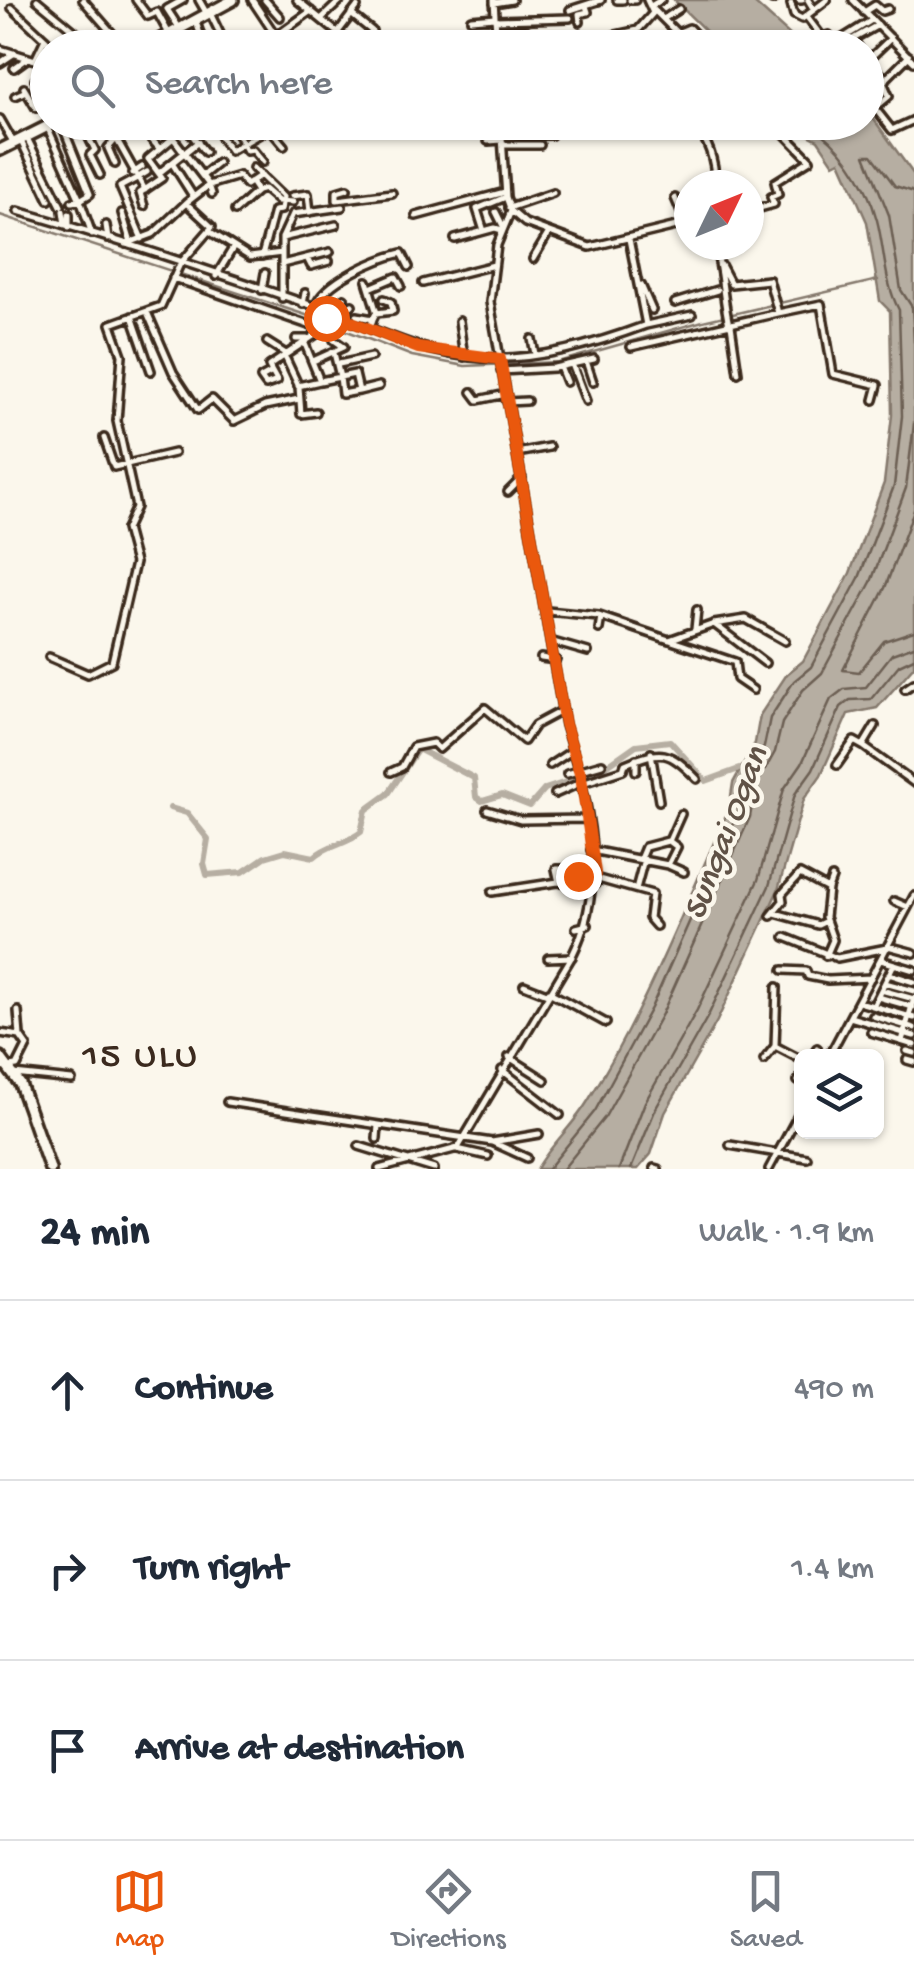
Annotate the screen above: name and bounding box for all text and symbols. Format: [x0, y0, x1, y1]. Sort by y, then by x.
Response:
search box [30, 30, 884, 140]
icon: search [65, 58, 120, 113]
text: Search here [145, 63, 332, 107]
north arrow [674, 170, 764, 260]
route start [304, 296, 350, 342]
water label: Sungai Ogan [676, 742, 780, 926]
route end [556, 854, 602, 900]
district label: 15 ULU [81, 1036, 200, 1080]
map controls [794, 1049, 884, 1139]
button: layers [794, 1049, 884, 1139]
text: 24 min [40, 1210, 149, 1259]
text: Walk · 1.9 km [699, 1215, 874, 1253]
icon: ahead [40, 1363, 95, 1418]
text: Continue [135, 1368, 273, 1412]
text: 490 m [794, 1371, 874, 1409]
icon: right [40, 1543, 95, 1598]
text: Turn right [135, 1548, 287, 1592]
text: 1.4 km [791, 1551, 874, 1589]
icon: arrive [40, 1723, 95, 1778]
text: Arrive at destination [135, 1728, 464, 1772]
tab: Map [112, 1864, 167, 1957]
tab: Directions [392, 1864, 506, 1957]
tab: Saved [730, 1864, 802, 1957]

